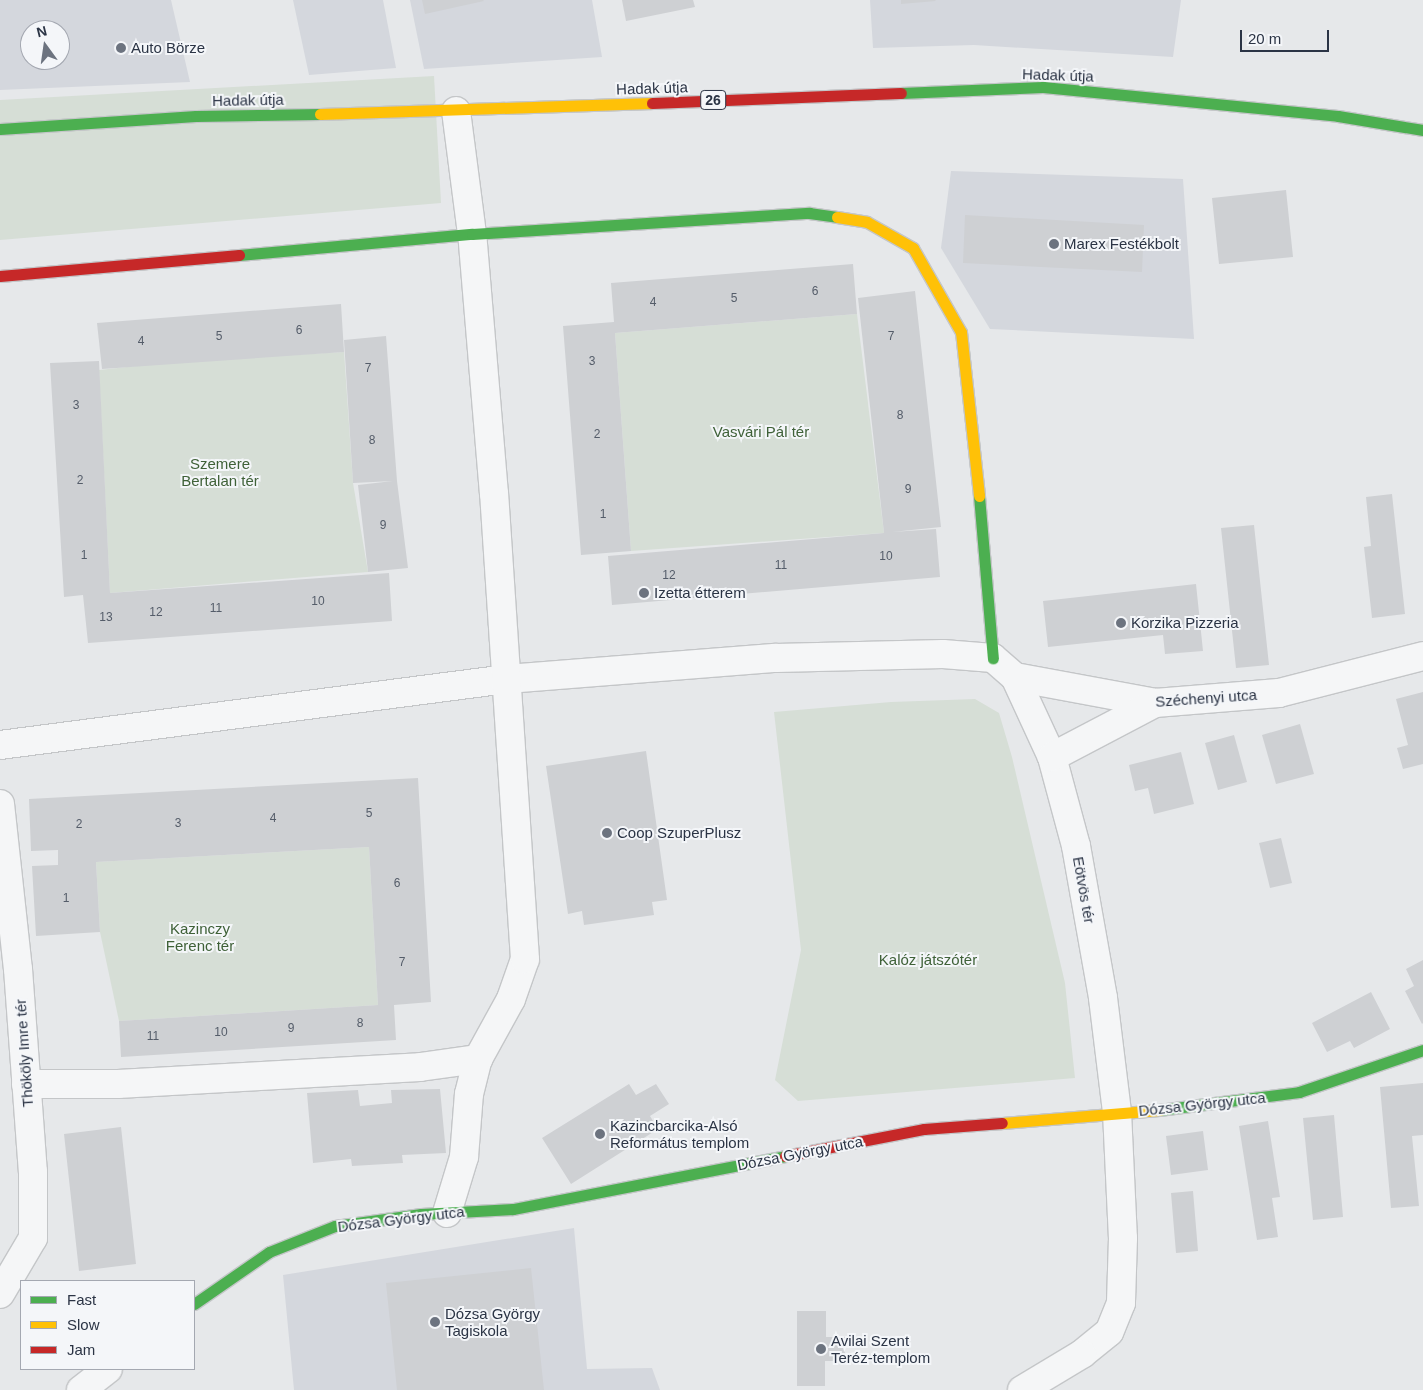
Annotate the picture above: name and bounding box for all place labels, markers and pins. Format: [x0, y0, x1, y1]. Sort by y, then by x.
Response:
place label: Auto Börze [131, 39, 205, 57]
marker: Auto Börze [115, 42, 127, 54]
place label: Marex Festékbolt [1064, 235, 1179, 253]
marker: Marex Festékbolt [1048, 238, 1060, 250]
place label: Izetta étterem [654, 584, 746, 602]
marker: Izetta étterem [638, 587, 650, 599]
place label: Korzika Pizzeria [1131, 614, 1239, 632]
marker: Korzika Pizzeria [1115, 617, 1127, 629]
place label: Coop SzuperPlusz [617, 824, 741, 842]
marker: Coop SzuperPlusz [601, 827, 613, 839]
place label: Kazincbarcika-Alsó Református templom [610, 1116, 749, 1151]
marker: Kazincbarcika-Alsó Református templom [594, 1128, 606, 1140]
place label: Dózsa György Tagiskola [445, 1304, 540, 1339]
marker: Dózsa György Tagiskola [429, 1316, 441, 1328]
place label: Avilai Szent Teréz-templom [831, 1331, 930, 1366]
marker: Avilai Szent Teréz-templom [815, 1343, 827, 1355]

